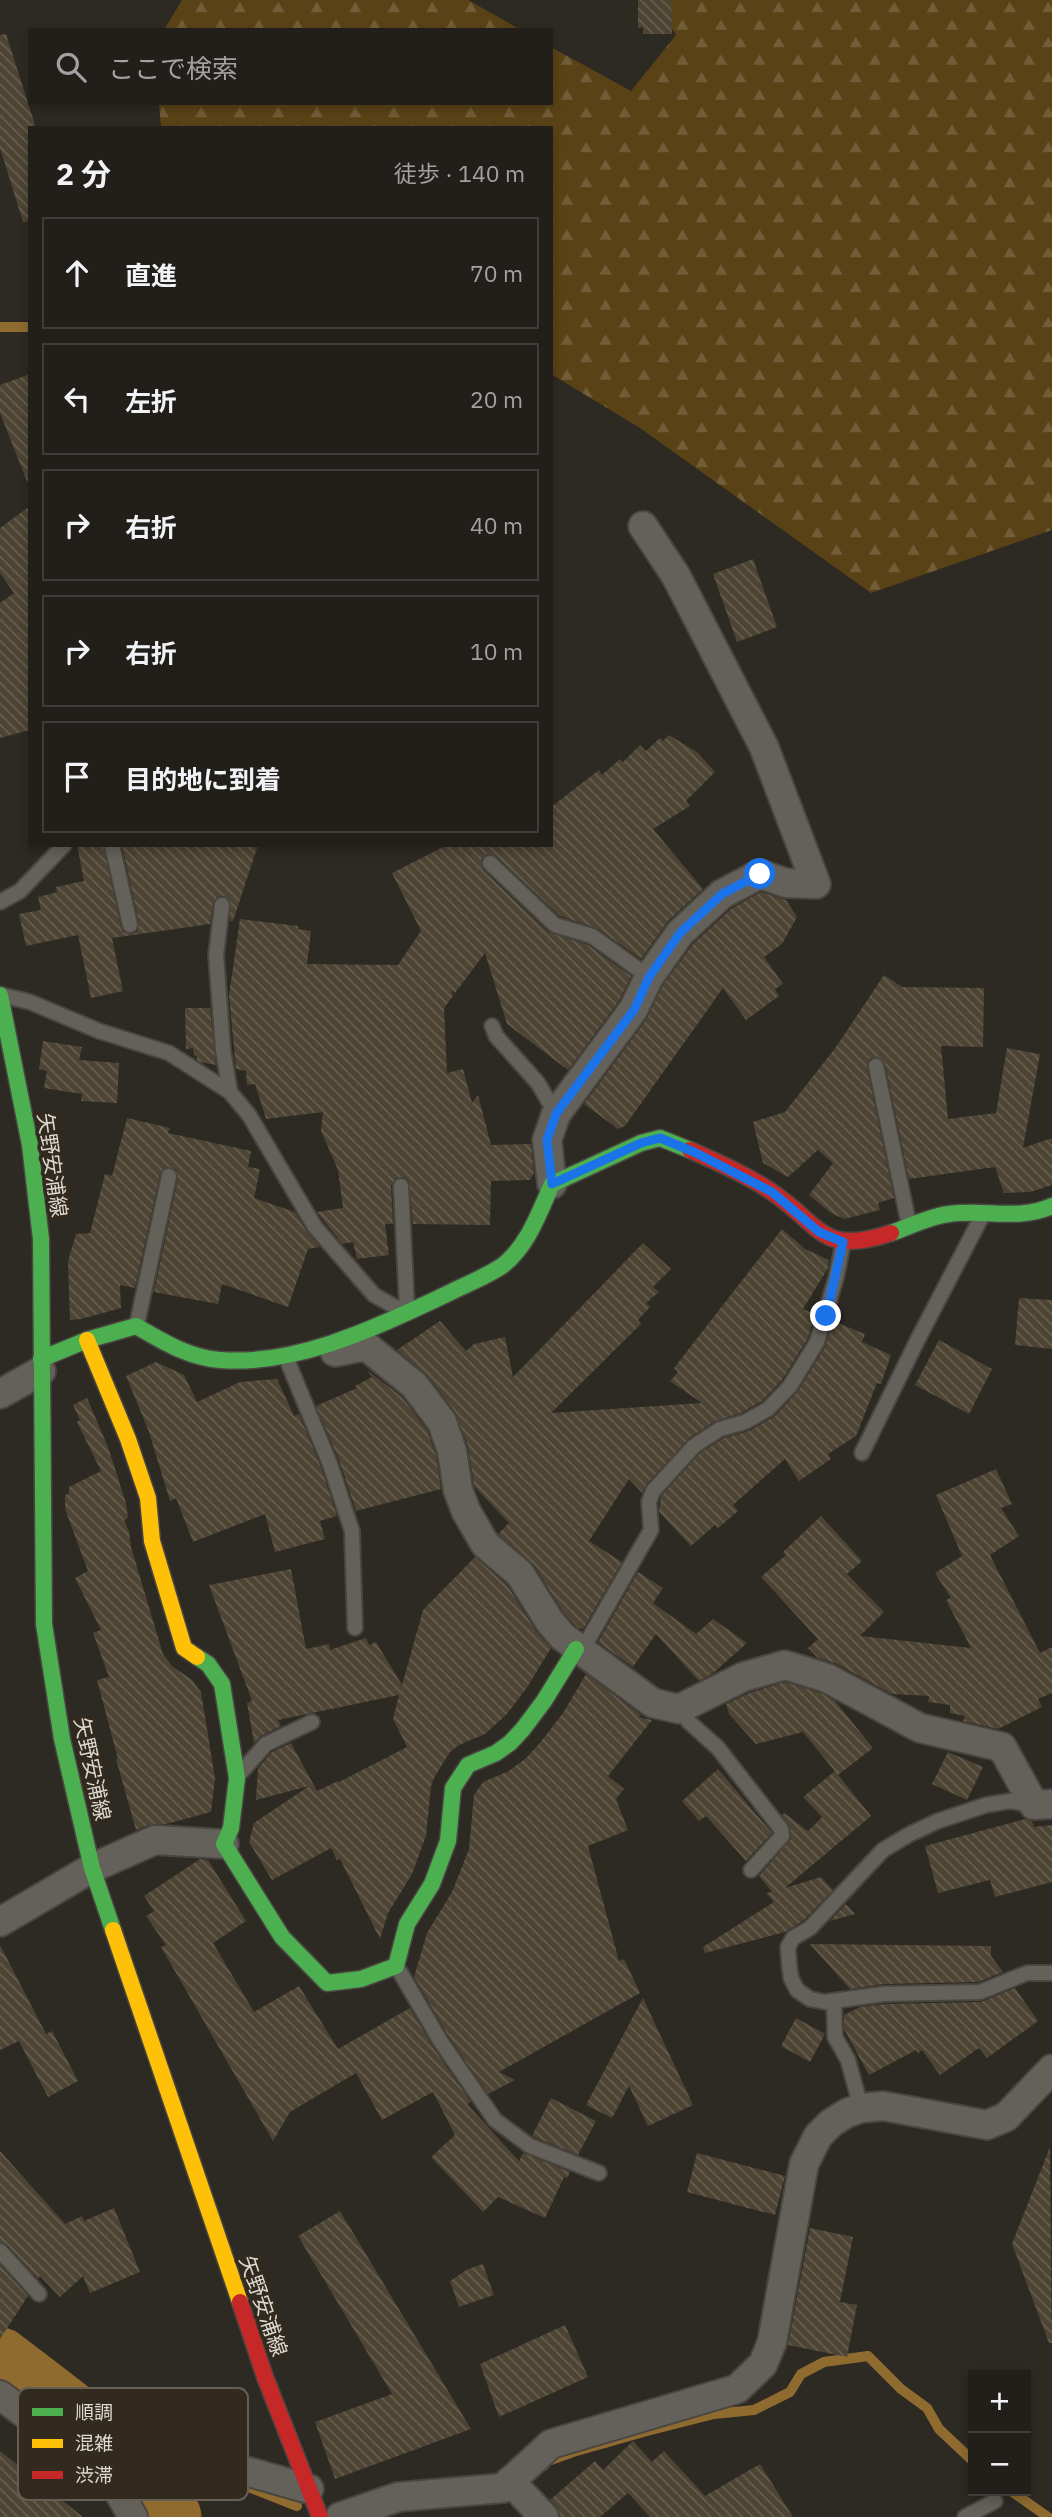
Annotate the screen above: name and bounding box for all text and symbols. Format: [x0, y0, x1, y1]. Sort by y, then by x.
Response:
search box [28, 28, 553, 105]
icon: search [52, 48, 90, 86]
text: ここで検索 [108, 51, 238, 85]
text: 2 分 [56, 154, 111, 193]
text: 徒歩 · 140 m [394, 158, 525, 188]
icon: ahead [58, 254, 96, 292]
text: 直進 [125, 258, 177, 292]
text: 70 m [470, 258, 523, 288]
icon: left [58, 380, 96, 418]
text: 左折 [125, 384, 177, 418]
text: 20 m [470, 384, 523, 414]
icon: right [58, 506, 96, 544]
text: 右折 [125, 510, 177, 544]
text: 40 m [470, 510, 523, 540]
icon: right [58, 632, 96, 670]
text: 右折 [125, 636, 177, 670]
text: 10 m [470, 636, 523, 666]
icon: arrive [58, 758, 96, 796]
text: 目的地に到着 [125, 762, 281, 796]
route start [744, 858, 775, 889]
street label: 矢野安浦線 [32, 1111, 74, 1219]
route end [810, 1300, 841, 1331]
street label: 矢野安浦線 [68, 1715, 118, 1823]
street label: 矢野安浦線 [234, 2251, 294, 2360]
map controls [968, 2370, 1031, 2496]
button: + [968, 2370, 1031, 2433]
legend [18, 2388, 248, 2500]
text: 順調 [75, 2400, 113, 2424]
text: 混雑 [75, 2431, 113, 2455]
button: − [968, 2433, 1031, 2496]
text: 渋滞 [75, 2463, 113, 2487]

